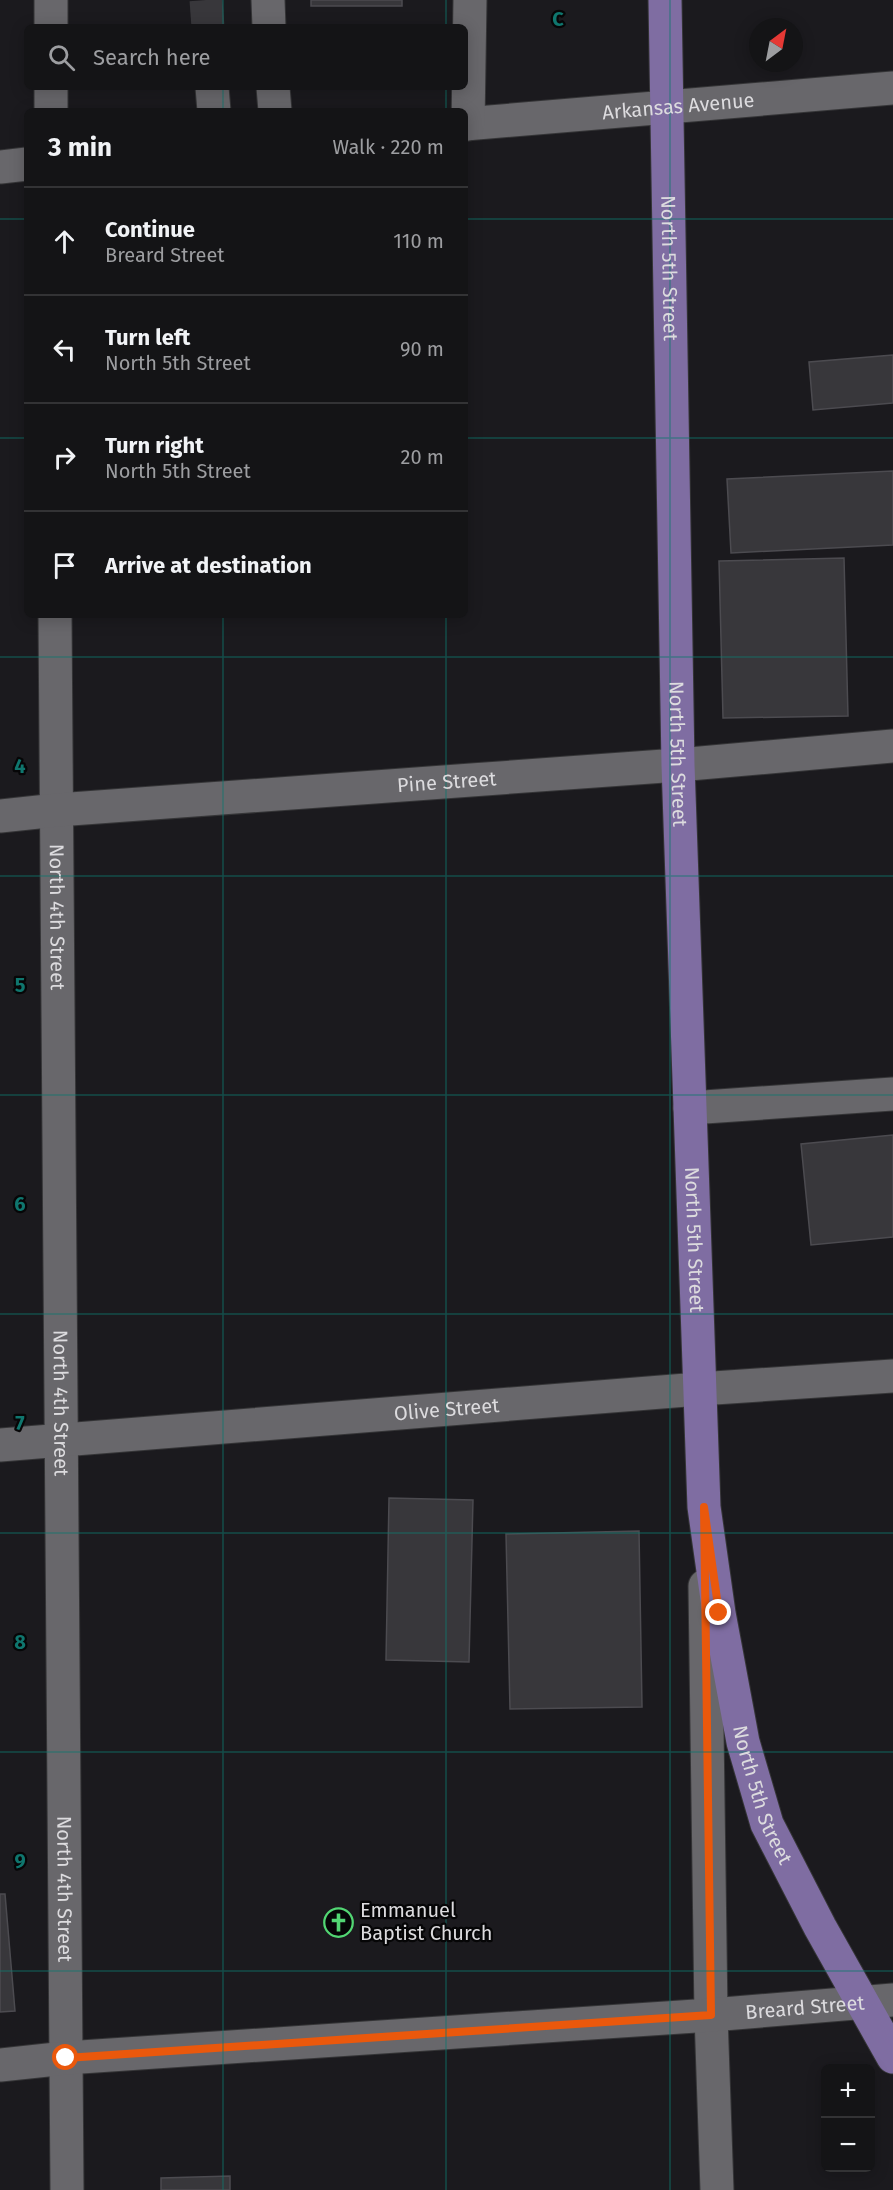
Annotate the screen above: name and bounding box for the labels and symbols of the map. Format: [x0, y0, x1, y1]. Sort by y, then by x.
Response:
text: C [552, 7, 564, 31]
north arrow [749, 18, 803, 72]
street label: Arkansas Avenue [601, 88, 755, 124]
street label: North 5th Street [656, 195, 683, 342]
street label: North 5th Street [665, 681, 692, 828]
text: 4 [14, 754, 26, 778]
street label: Pine Street [396, 766, 498, 797]
street label: North 4th Street [45, 844, 70, 991]
text: 5 [15, 973, 26, 997]
street label: North 5th Street [680, 1166, 709, 1314]
text: 6 [14, 1192, 26, 1216]
street label: North 4th Street [48, 1330, 74, 1477]
street label: Olive Street [393, 1393, 501, 1425]
text: 7 [15, 1411, 25, 1435]
route end [705, 1599, 731, 1625]
text: 8 [14, 1630, 26, 1654]
street label: North 5th Street [728, 1723, 798, 1869]
street label: North 4th Street [52, 1816, 77, 1963]
text: 9 [14, 1849, 26, 1873]
place label: Emmanuel Baptist Church [360, 1898, 492, 1945]
church icon: Emmanuel Baptist Church [323, 1906, 355, 1938]
street label: Breard Street [744, 1990, 866, 2024]
route start [52, 2044, 78, 2070]

